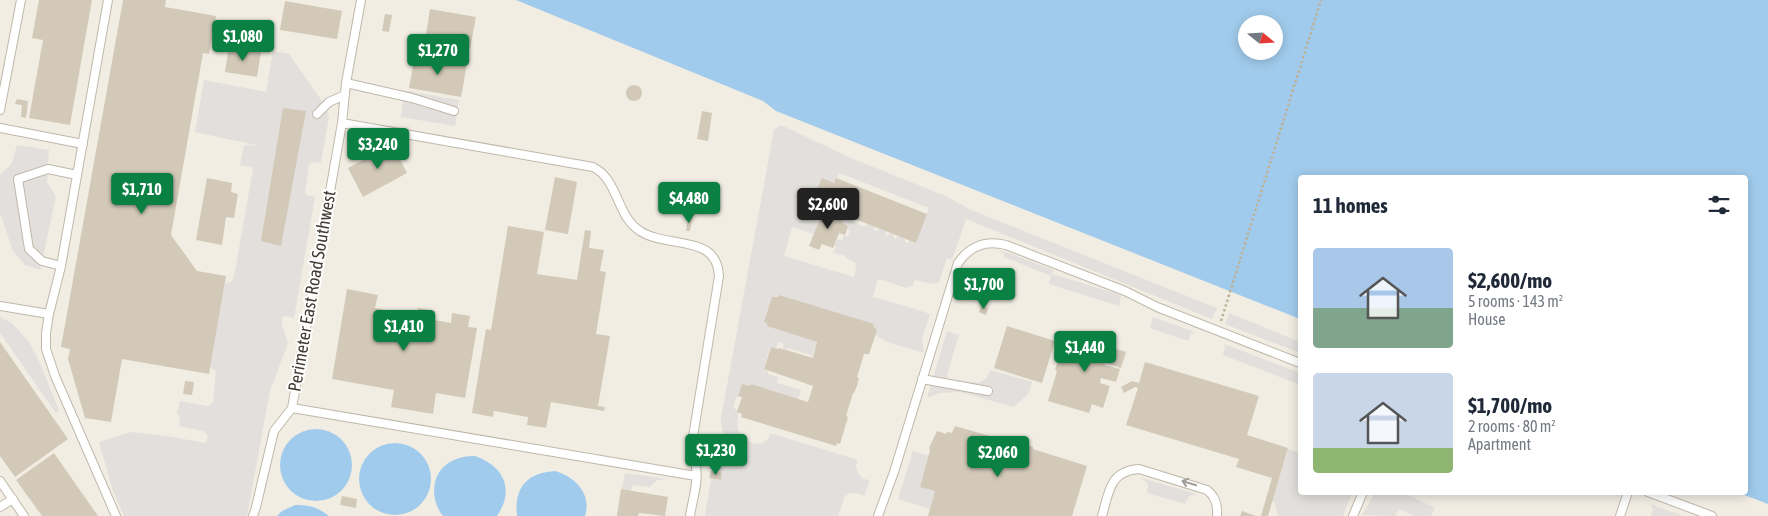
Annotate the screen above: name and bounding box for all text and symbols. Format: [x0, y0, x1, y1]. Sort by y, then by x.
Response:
north arrow [1238, 15, 1282, 60]
map controls [1238, 15, 1283, 60]
pin: $1,080 [202, 20, 284, 62]
text: $1,080 [223, 27, 263, 45]
pin: $1,270 [397, 34, 479, 76]
text: $1,270 [418, 41, 458, 59]
pin: $3,240 [337, 128, 419, 170]
text: $3,240 [358, 135, 398, 153]
pin: $1,710 [101, 172, 183, 215]
text: $1,710 [122, 180, 162, 198]
pin: $4,480 [648, 182, 730, 224]
pin: $2,600 [787, 188, 869, 230]
street label: Perimeter East Road Southwest [283, 189, 340, 393]
text: $4,480 [669, 189, 709, 207]
icon: filters [1705, 191, 1733, 219]
text: 11 homes [1313, 193, 1388, 217]
text: $2,600 [808, 195, 848, 213]
pin: $1,700 [943, 268, 1025, 310]
icon: home [1353, 268, 1413, 328]
text: $2,600/mo [1468, 268, 1552, 292]
text: $1,700 [964, 275, 1004, 293]
text: 5 rooms · 143 m² [1468, 292, 1563, 310]
pin: $1,410 [363, 310, 445, 352]
text: House [1468, 310, 1505, 328]
text: $1,410 [384, 317, 424, 335]
pin: $1,440 [1044, 330, 1126, 373]
text: $1,440 [1065, 338, 1105, 356]
icon: home [1353, 393, 1413, 453]
text: $1,700/mo [1468, 393, 1552, 417]
text: 2 rooms · 80 m² [1468, 417, 1556, 435]
pin: $1,230 [675, 434, 757, 476]
text: Apartment [1468, 435, 1531, 453]
pin: $2,060 [957, 436, 1039, 478]
text: $1,230 [696, 441, 736, 459]
text: $2,060 [978, 443, 1018, 461]
one-way arrow [1181, 478, 1197, 488]

